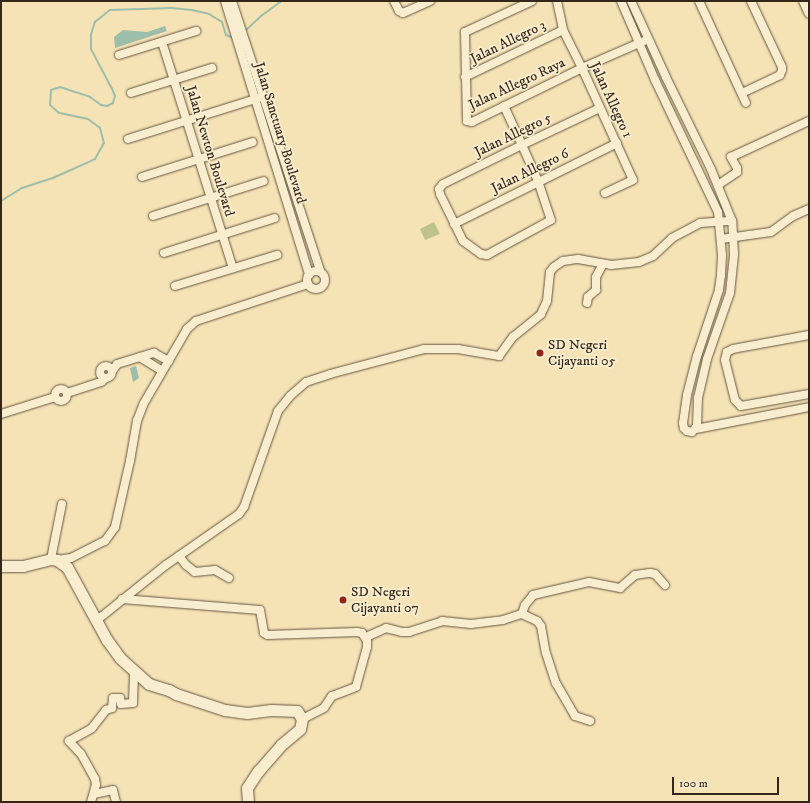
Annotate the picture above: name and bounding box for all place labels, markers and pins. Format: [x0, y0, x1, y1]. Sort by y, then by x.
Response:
place label: SD Negeri Cijayanti 05 [548, 337, 616, 370]
marker: SD Negeri Cijayanti 05 [535, 348, 545, 358]
place label: SD Negeri Cijayanti 07 [351, 584, 419, 616]
marker: SD Negeri Cijayanti 07 [338, 595, 348, 605]

